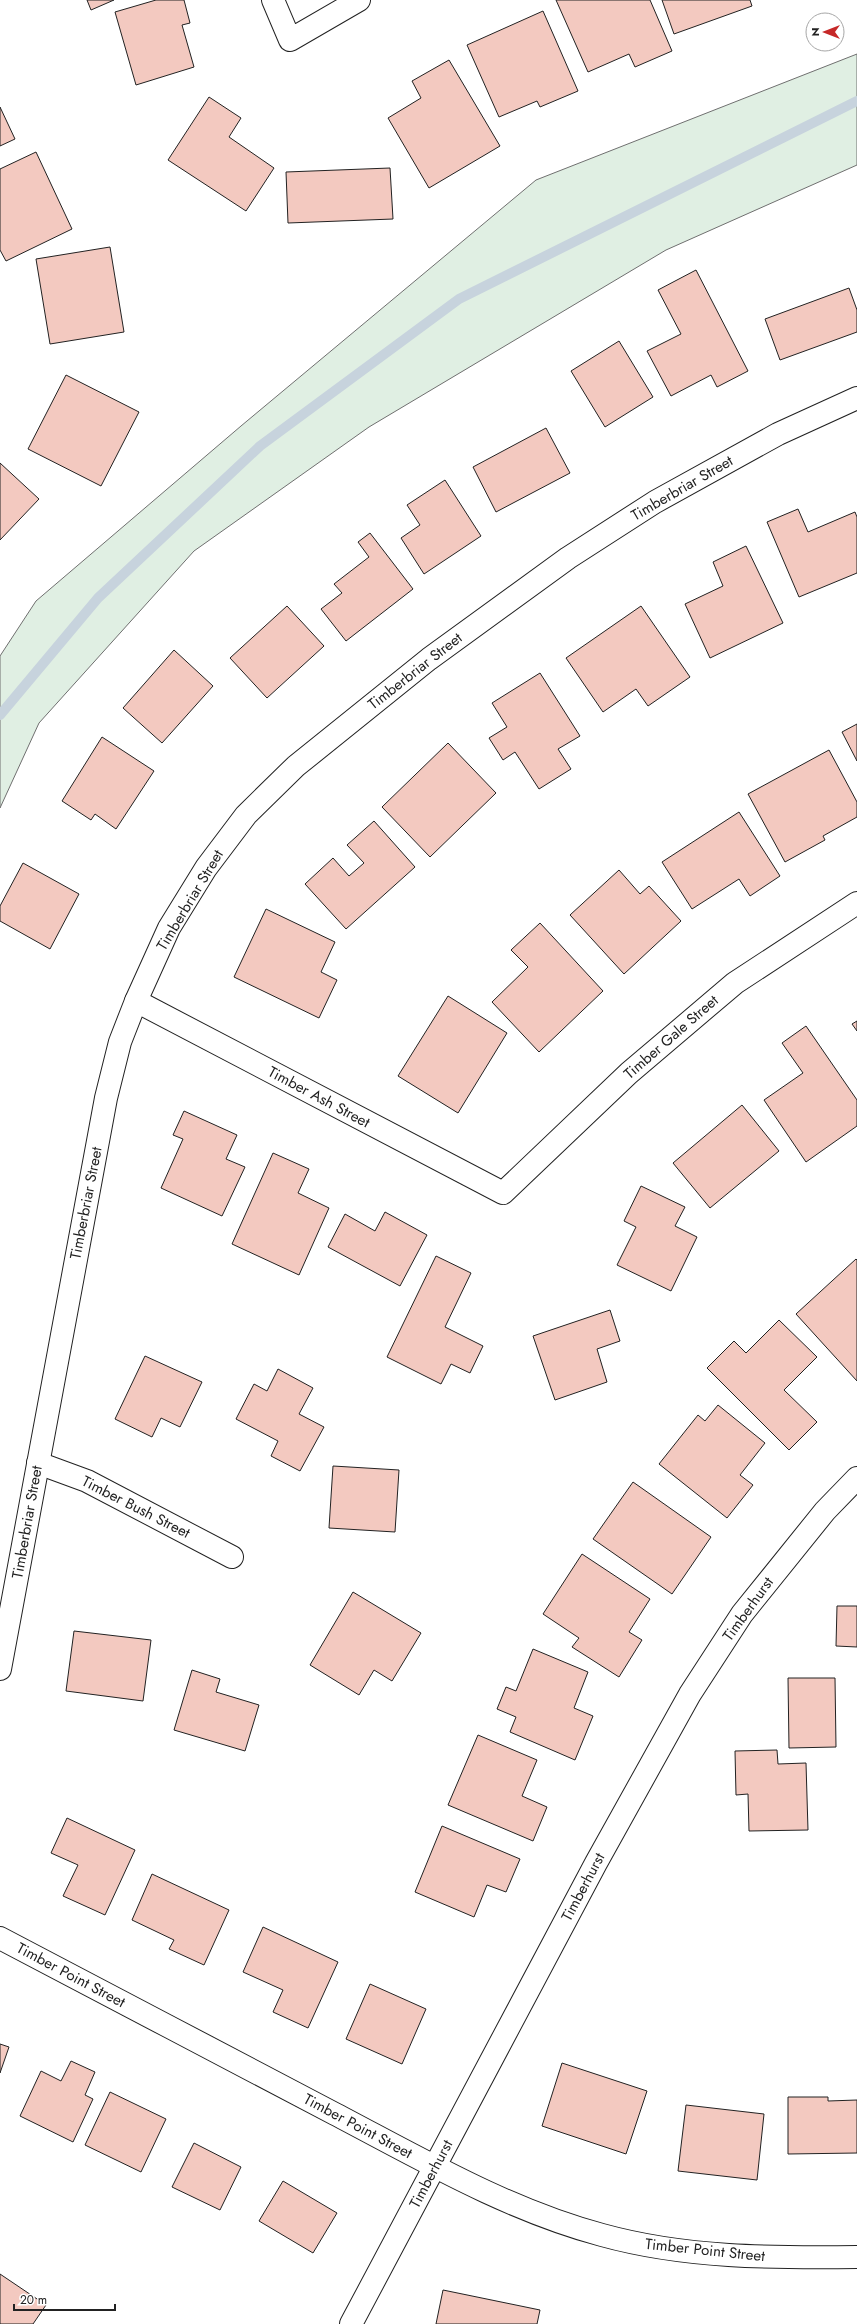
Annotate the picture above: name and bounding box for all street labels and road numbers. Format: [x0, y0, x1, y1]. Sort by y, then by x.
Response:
street label: Timberbriar Street [627, 450, 737, 526]
street label: Timberbriar Street [363, 627, 467, 715]
street label: Timberbriar Street [151, 845, 229, 955]
street label: Timber Gale Street [619, 989, 723, 1084]
street label: Timber Ash Street [264, 1061, 374, 1133]
street label: Timberbriar Street [64, 1144, 108, 1261]
street label: Timberbriar Street [6, 1463, 48, 1580]
street label: Timber Bush Street [78, 1470, 194, 1544]
street label: Timberhurst [717, 1572, 779, 1646]
street label: Timberhurst [556, 1849, 610, 1925]
street label: Timber Point Street [13, 1937, 130, 2013]
street label: Timber Point Street [300, 2088, 417, 2164]
street label: Timberhurst [404, 2136, 458, 2212]
street label: Timber Point Street [644, 2233, 766, 2267]

